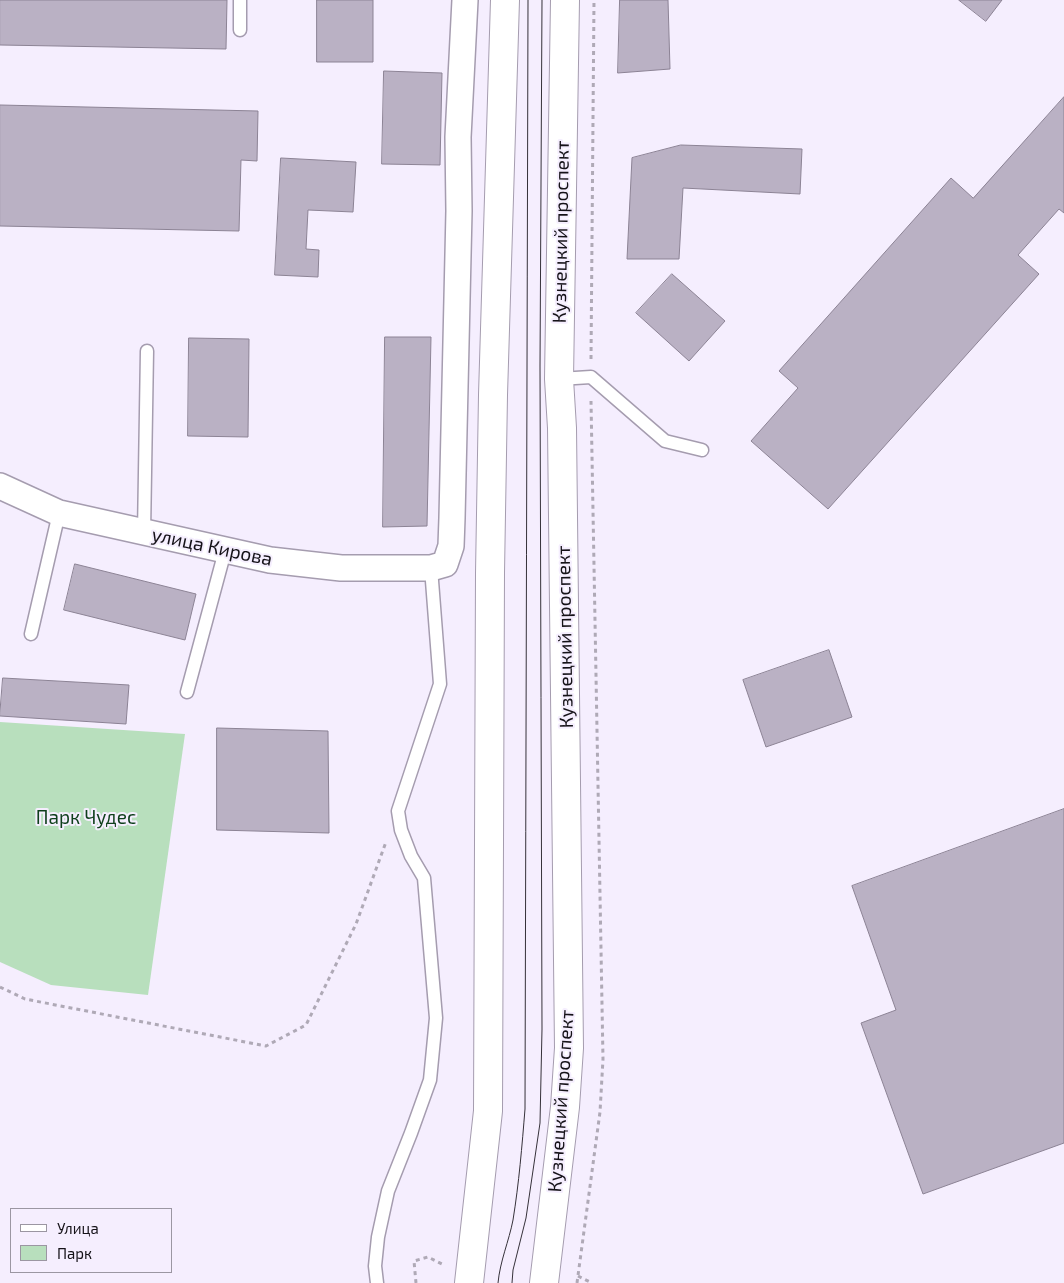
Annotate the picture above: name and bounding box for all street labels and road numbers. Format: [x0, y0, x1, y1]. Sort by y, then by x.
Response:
street label: Кузнецкий проспект [548, 140, 574, 324]
street label: улица Кирова [150, 523, 274, 571]
street label: Кузнецкий проспект [552, 545, 578, 729]
street label: Кузнецкий проспект [543, 1009, 579, 1193]

